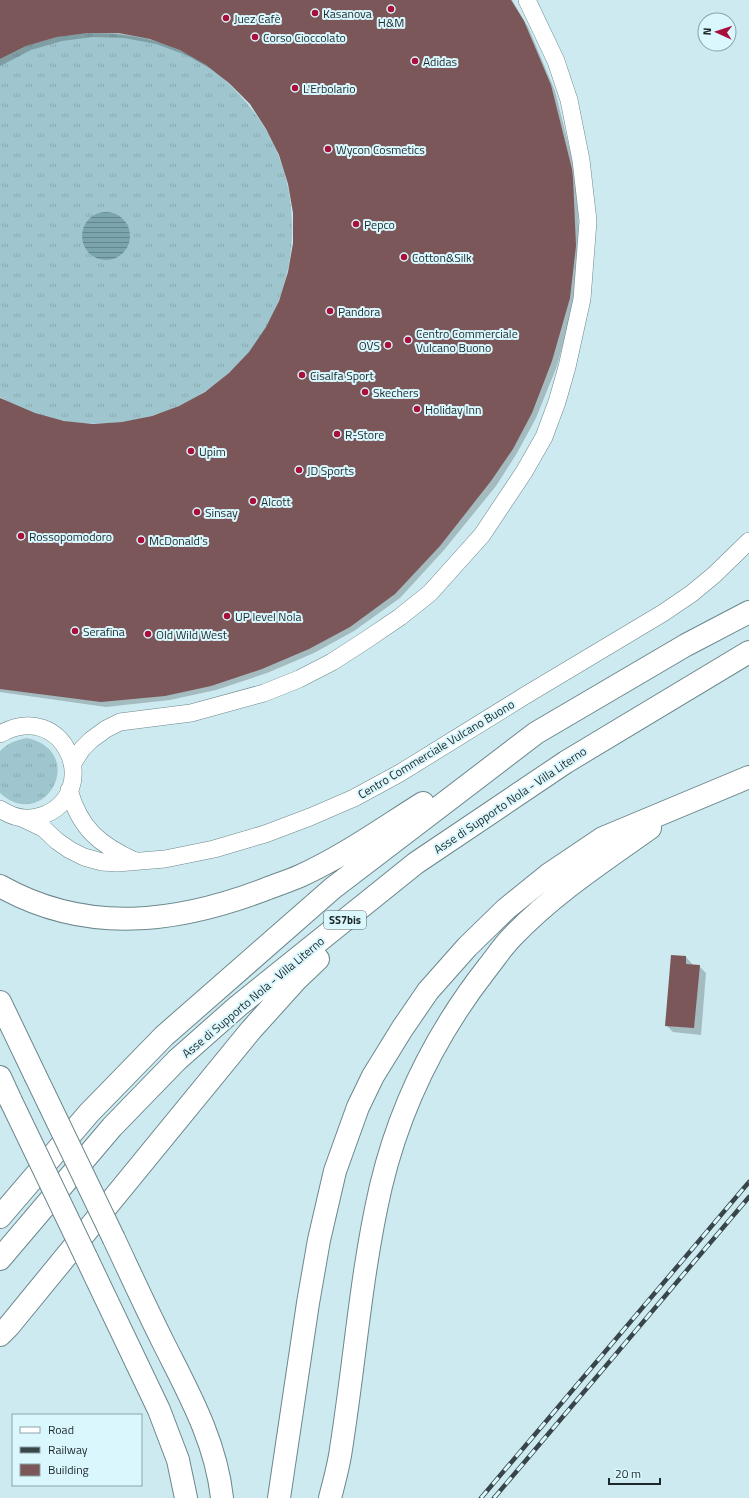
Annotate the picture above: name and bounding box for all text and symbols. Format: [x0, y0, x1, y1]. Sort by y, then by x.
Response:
place label: Kasanova [323, 4, 372, 23]
marker: H&M [386, 4, 396, 14]
marker: Kasanova [310, 8, 320, 18]
place label: Juez Cafè [234, 9, 280, 28]
north arrow [697, 12, 737, 52]
marker: Juez Cafè [221, 13, 231, 23]
place label: H&M [378, 13, 404, 32]
text: N [699, 27, 715, 36]
place label: Corso Cioccolato [263, 28, 346, 47]
marker: Corso Cioccolato [250, 32, 260, 42]
place label: Adidas [423, 52, 457, 71]
marker: Adidas [410, 56, 420, 66]
place label: L'Erbolario [303, 79, 356, 98]
marker: L'Erbolario [290, 83, 300, 93]
place label: Wycon Cosmetics [336, 140, 425, 159]
marker: Wycon Cosmetics [323, 144, 333, 154]
place label: Pepco [364, 215, 395, 234]
marker: Pepco [351, 219, 361, 229]
place label: Cotton&Silk [412, 248, 472, 267]
marker: Cotton&Silk [399, 252, 409, 262]
place label: Pandora [338, 302, 380, 321]
marker: Pandora [325, 306, 335, 316]
place label: Centro Commerciale Vulcano Buono [416, 324, 518, 357]
marker: Centro Commerciale Vulcano Buono [403, 335, 413, 345]
place label: OVS [359, 336, 380, 355]
marker: OVS [383, 340, 393, 350]
place label: Cisalfa Sport [310, 366, 374, 385]
marker: Cisalfa Sport [297, 370, 307, 380]
place label: Skechers [373, 383, 419, 402]
marker: Skechers [360, 387, 370, 397]
place label: Holiday Inn [425, 400, 481, 419]
marker: Holiday Inn [412, 404, 422, 414]
place label: R-Store [345, 425, 384, 444]
marker: R-Store [332, 429, 342, 439]
place label: Upim [199, 442, 226, 461]
marker: Upim [186, 446, 196, 456]
place label: JD Sports [307, 461, 354, 480]
marker: JD Sports [294, 465, 304, 475]
place label: Alcott [261, 492, 292, 511]
marker: Alcott [248, 496, 258, 506]
place label: Sinsay [205, 503, 238, 522]
marker: Sinsay [192, 507, 202, 517]
place label: Rossopomodoro [29, 527, 112, 546]
marker: Rossopomodoro [16, 531, 26, 541]
place label: McDonald's [149, 531, 208, 550]
marker: McDonald's [136, 535, 146, 545]
place label: UP level Nola [235, 607, 302, 626]
marker: UP level Nola [222, 611, 232, 621]
place label: Serafina [83, 622, 125, 641]
place label: Old Wild West [156, 625, 228, 644]
marker: Serafina [70, 626, 80, 636]
marker: Old Wild West [143, 629, 153, 639]
street label: Centro Commerciale Vulcano Buono [354, 695, 518, 803]
street label: Asse di Supporto Nola - Villa Literno [430, 742, 590, 858]
road number: SS7bis [324, 911, 366, 929]
street label: Asse di Supporto Nola - Villa Literno [178, 932, 328, 1062]
legend [12, 1414, 142, 1486]
text: Road [48, 1420, 74, 1439]
text: Railway [48, 1440, 88, 1459]
text: Building [48, 1460, 89, 1479]
scale bar [609, 1460, 660, 1486]
text: 20 m [615, 1464, 641, 1483]

